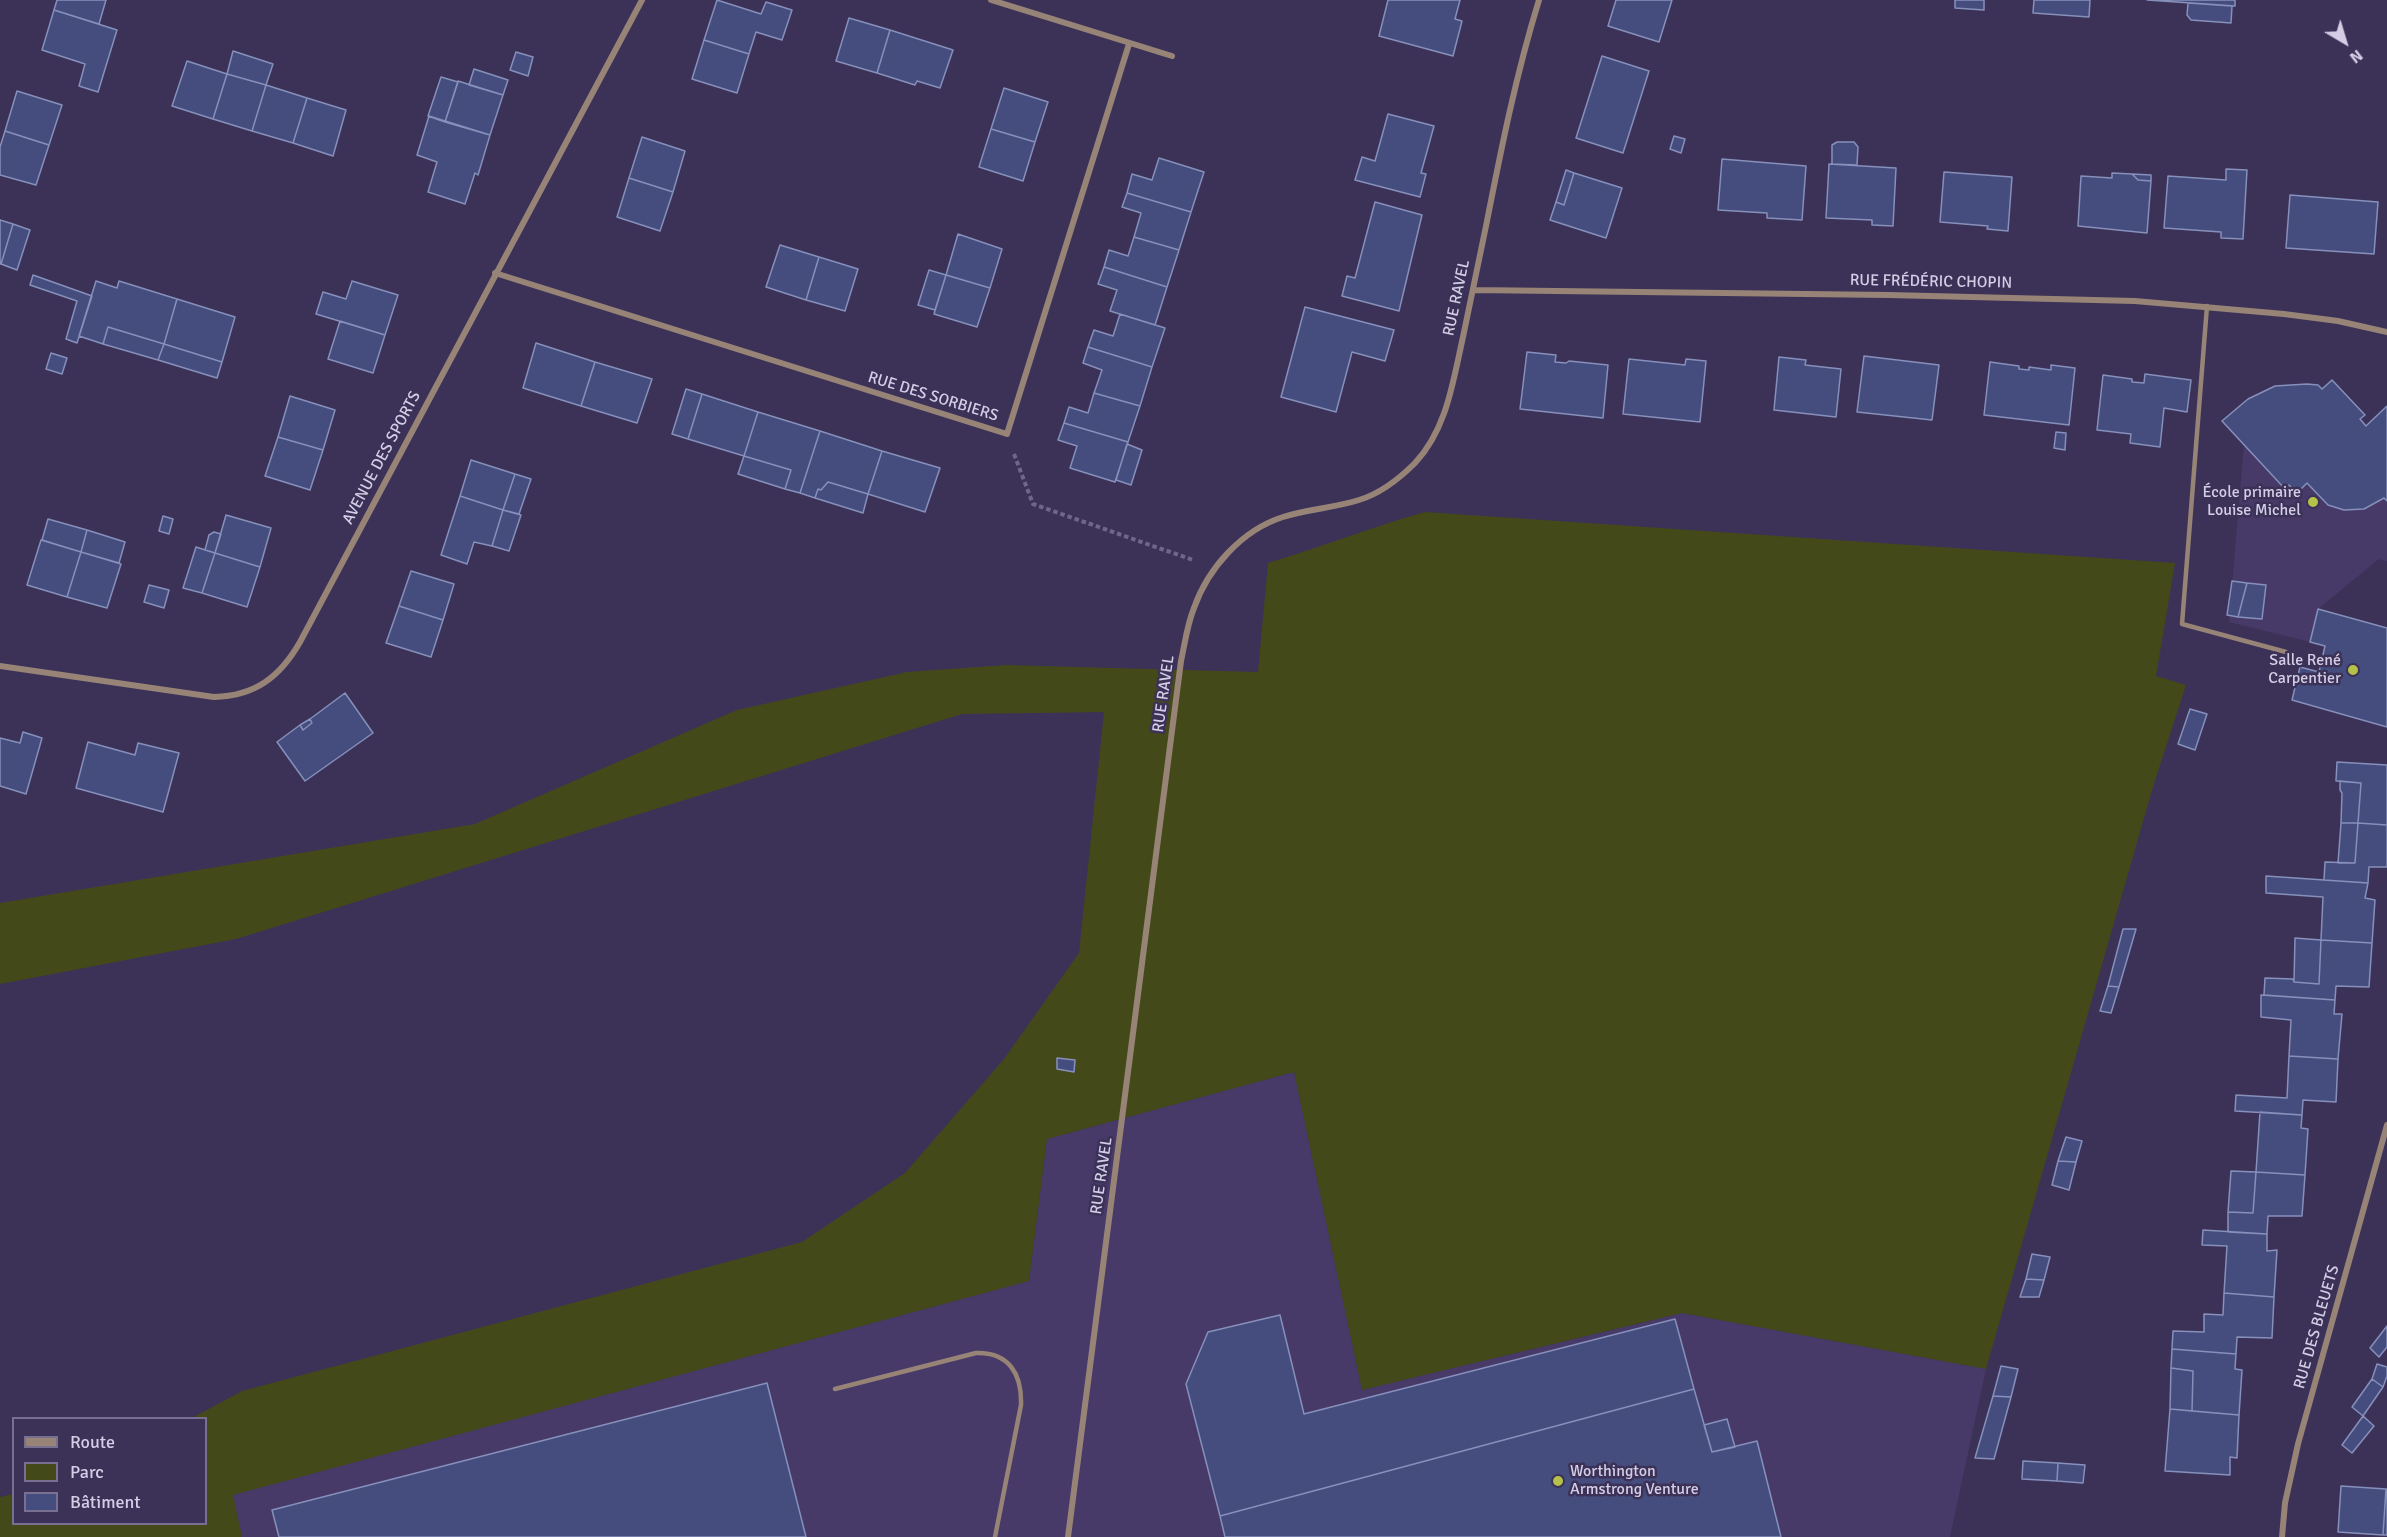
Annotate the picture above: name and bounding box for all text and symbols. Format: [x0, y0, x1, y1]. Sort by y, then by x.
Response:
north arrow [2315, 12, 2375, 72]
text: N [2346, 45, 2367, 67]
street label: RUE RAVEL [1440, 258, 1474, 338]
street label: RUE FRÉDÉRIC CHOPIN [1850, 271, 2012, 293]
street label: RUE DES SORBIERS [865, 368, 1001, 426]
street label: AVENUE DES SPORTS [339, 388, 425, 528]
place label: École primaire Louise Michel [2202, 483, 2301, 521]
marker: École primaire Louise Michel [2306, 495, 2320, 509]
place label: Salle René Carpentier [2268, 651, 2341, 689]
street label: RUE RAVEL [1149, 654, 1179, 734]
marker: Salle René Carpentier [2346, 663, 2360, 677]
street label: RUE RAVEL [1087, 1136, 1117, 1216]
street label: RUE DES BLEUETS [2290, 1263, 2344, 1391]
legend [12, 1417, 207, 1525]
text: Route [70, 1431, 115, 1453]
text: Parc [70, 1461, 104, 1483]
place label: Worthington Armstrong Venture [1570, 1462, 1699, 1500]
marker: Worthington Armstrong Venture [1551, 1474, 1565, 1488]
text: Bâtiment [70, 1491, 141, 1513]

